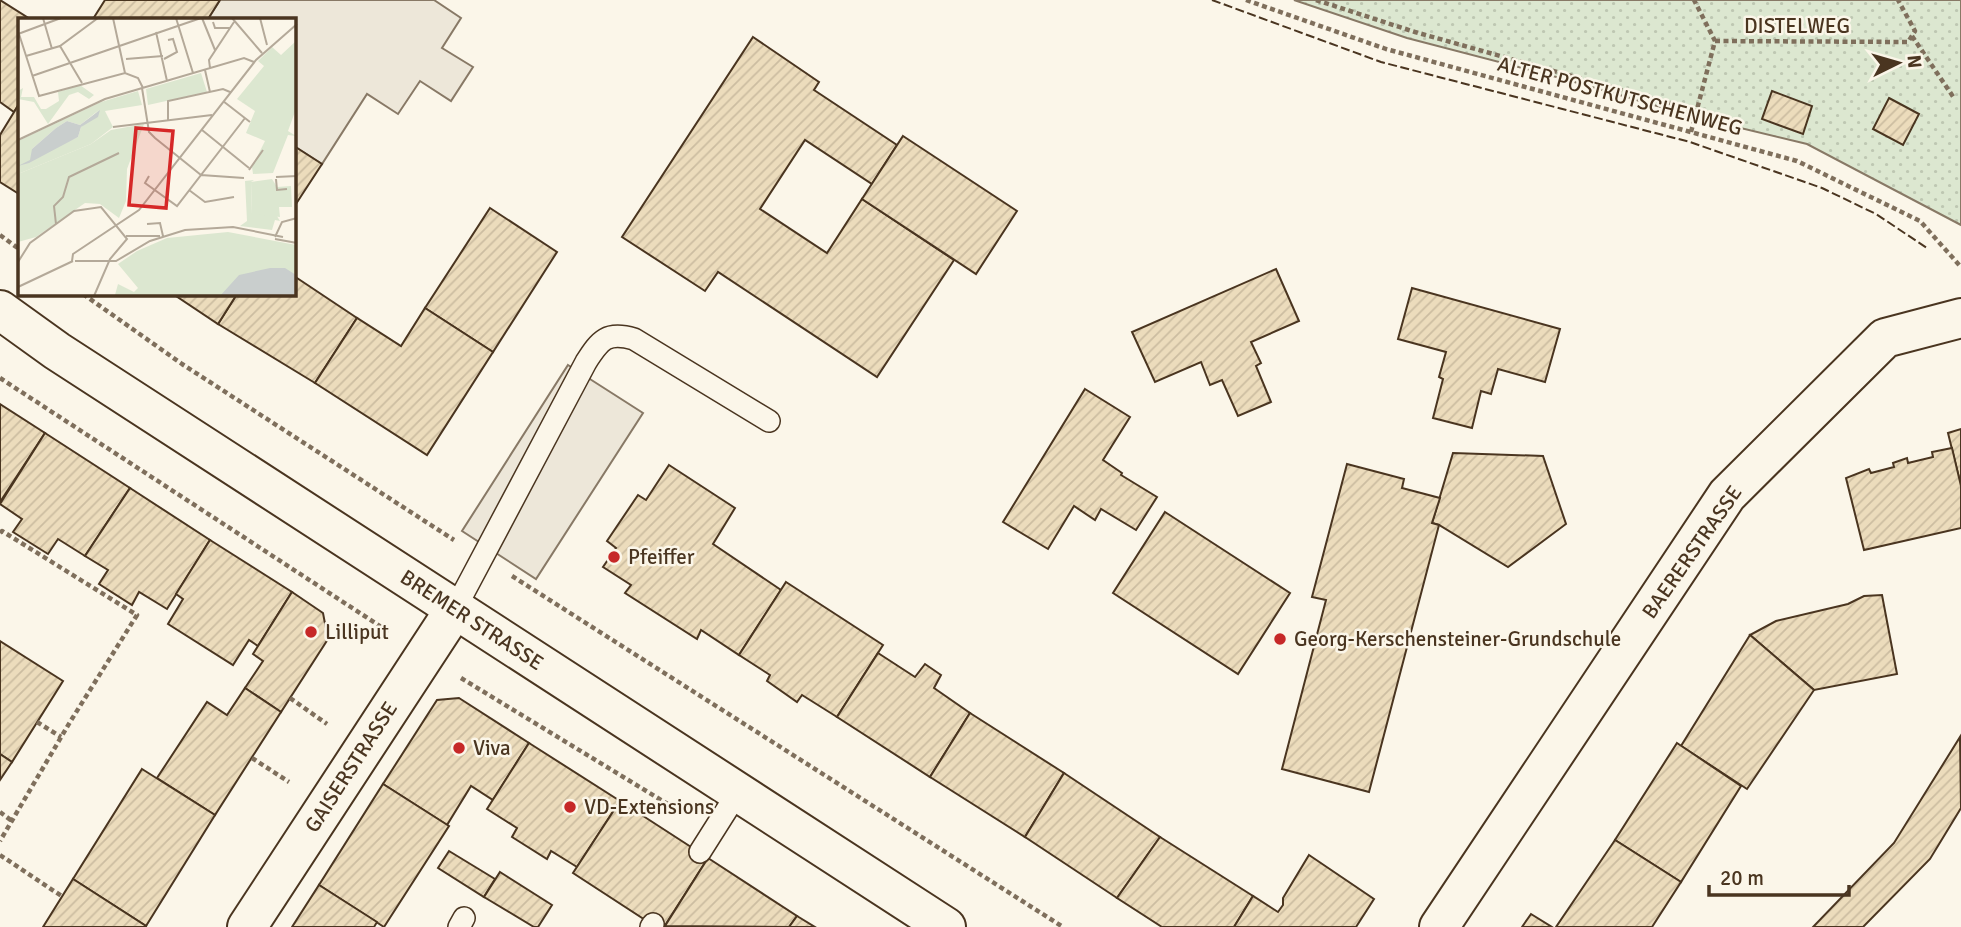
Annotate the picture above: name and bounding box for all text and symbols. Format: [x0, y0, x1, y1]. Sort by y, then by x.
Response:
street label: DISTELWEG [1744, 13, 1850, 39]
inset map [18, 18, 296, 296]
north arrow [1863, 28, 1933, 98]
street label: ALTER POSTKUTSCHENWEG [1495, 51, 1745, 141]
text: N [1901, 54, 1926, 69]
street label: BAERERSTRASSE [1636, 480, 1748, 624]
place label: Pfeiffer [628, 544, 695, 570]
marker: Pfeiffer [606, 549, 622, 565]
street label: BREMER STRASSE [396, 564, 548, 676]
place label: Lilliput [325, 619, 389, 645]
marker: Lilliput [303, 624, 319, 640]
place label: Georg-Kerschensteiner-Grundschule [1294, 626, 1621, 652]
marker: Georg-Kerschensteiner-Grundschule [1272, 631, 1288, 647]
street label: GAISERSTRASSE [299, 697, 403, 837]
place label: Viva [473, 735, 511, 761]
marker: Viva [451, 740, 467, 756]
place label: VD-Extensions [584, 794, 714, 820]
marker: VD-Extensions [562, 799, 578, 815]
scale bar [1709, 853, 1849, 897]
text: 20 m [1720, 865, 1764, 891]

